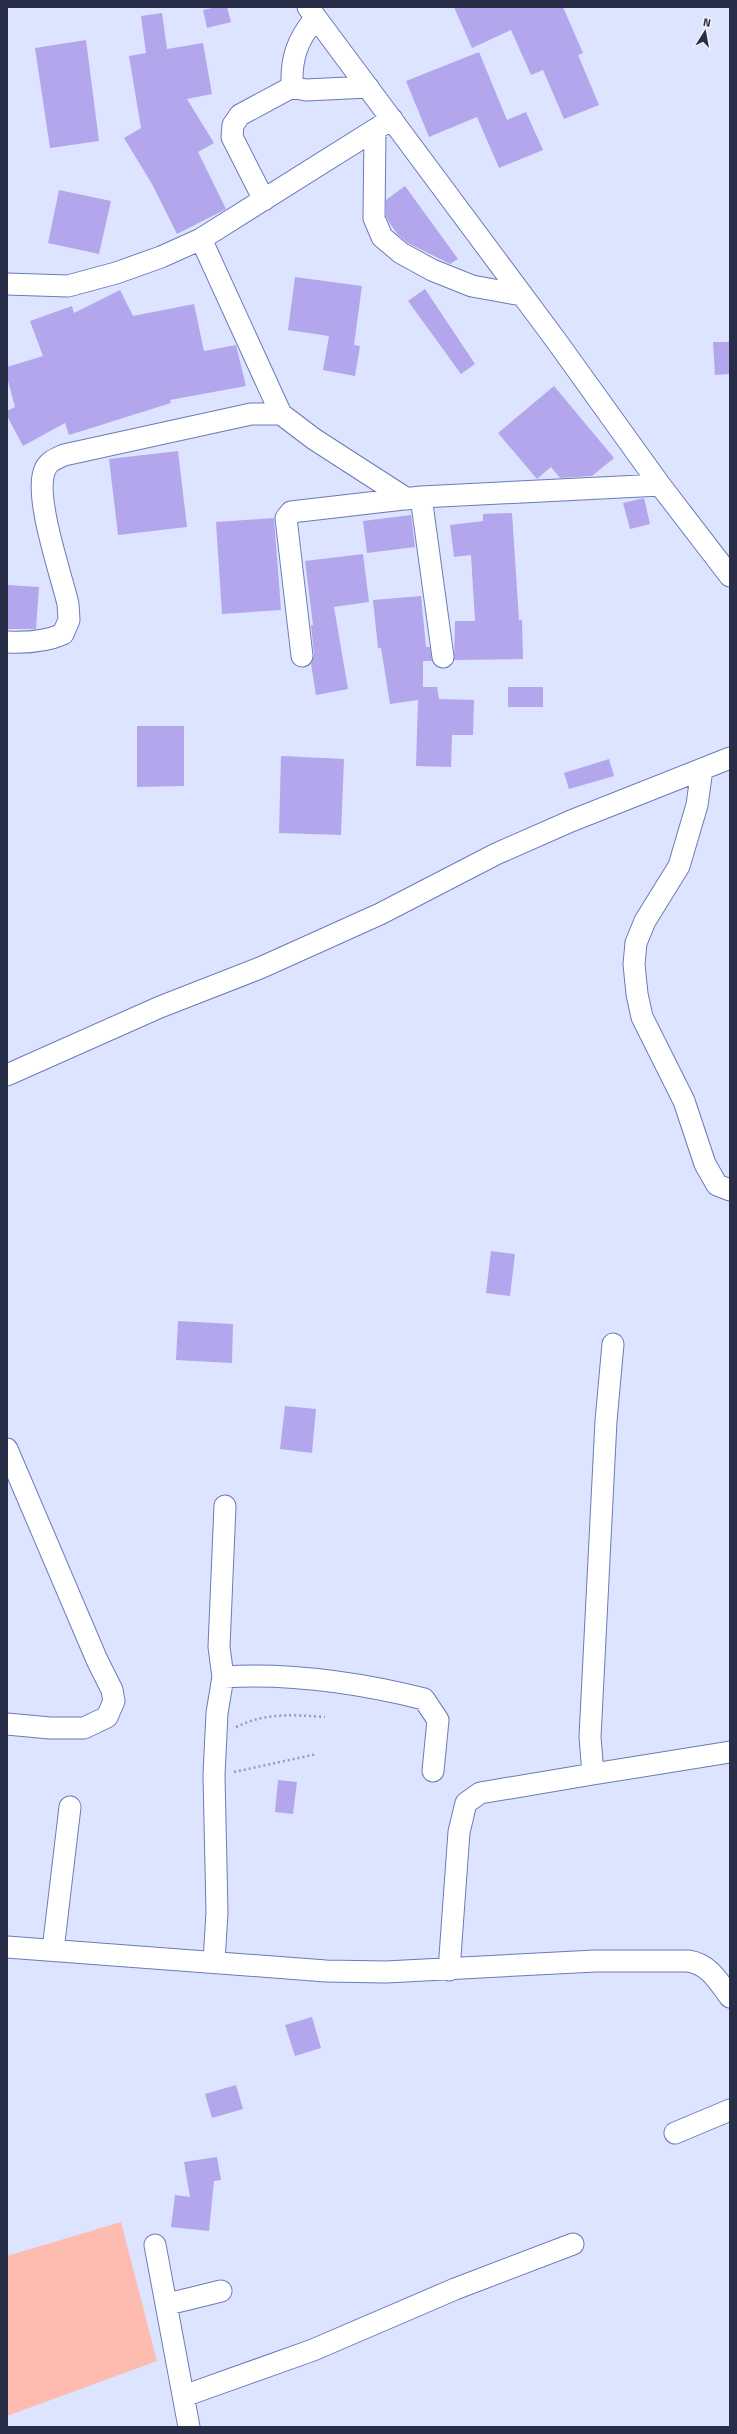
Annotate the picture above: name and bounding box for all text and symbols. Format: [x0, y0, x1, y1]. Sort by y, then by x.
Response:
north arrow [685, 12, 725, 52]
text: N [702, 14, 712, 31]

